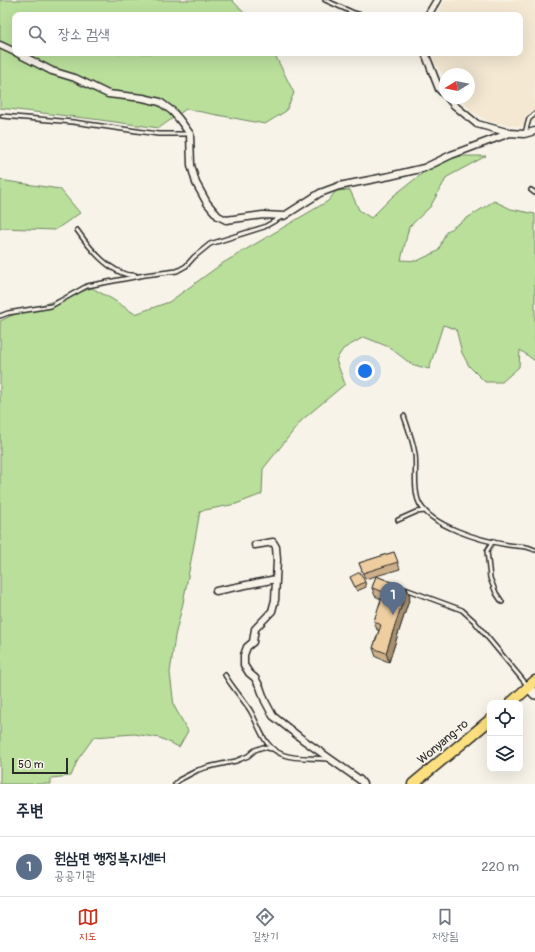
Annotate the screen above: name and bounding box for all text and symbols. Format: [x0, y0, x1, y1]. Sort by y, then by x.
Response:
search box [12, 12, 523, 56]
icon: search [26, 23, 48, 45]
text: 장소 검색 [58, 25, 110, 44]
north arrow [439, 68, 475, 104]
your location [355, 361, 375, 381]
pin: 1 [380, 582, 406, 615]
map controls [487, 700, 523, 772]
button: locate [487, 700, 523, 736]
street label: Wonyang-ro [414, 716, 472, 768]
button: layers [487, 736, 523, 772]
scale bar [12, 756, 68, 775]
text: 50 m [18, 758, 44, 771]
text: 주변 [16, 800, 43, 821]
text: 원삼면 행정복지센터 [54, 849, 166, 868]
text: 1 [26, 859, 32, 875]
text: 220 m [481, 859, 519, 875]
text: 공공기관 [54, 868, 96, 884]
tab: 지도 [77, 906, 99, 944]
tab: 길찾기 [252, 906, 278, 944]
tab: 저장됨 [432, 906, 458, 944]

